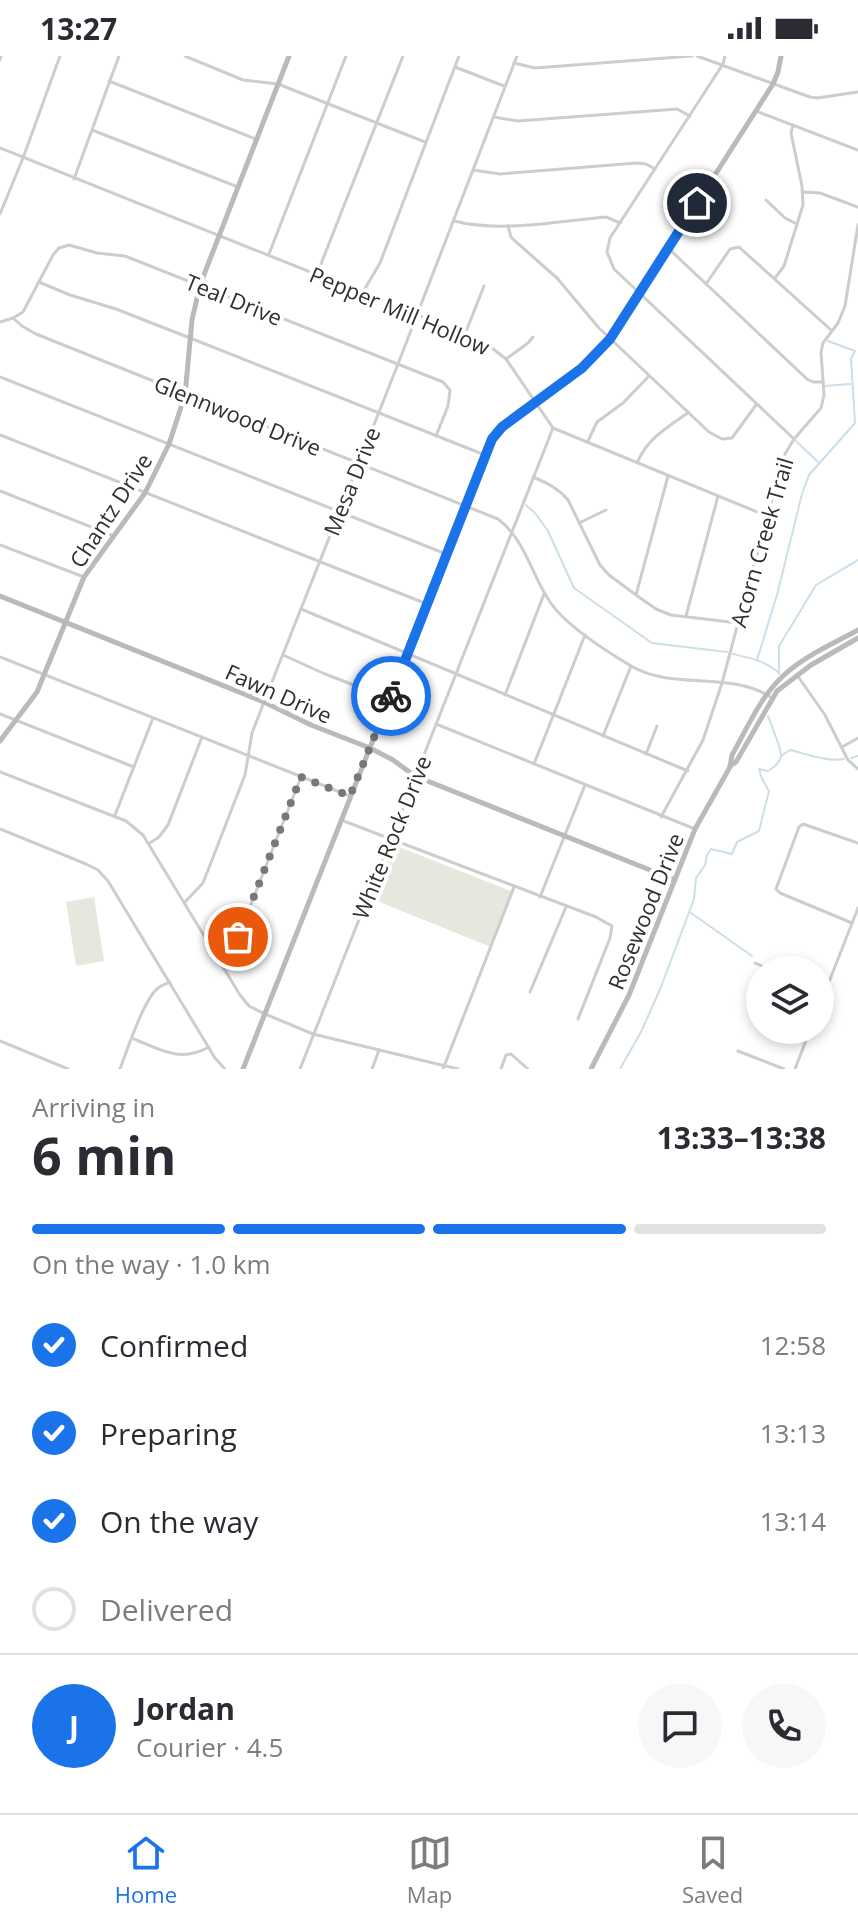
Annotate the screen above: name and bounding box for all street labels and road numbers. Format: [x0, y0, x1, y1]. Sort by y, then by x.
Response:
street label: Pepper Mill Hollow [306, 259, 494, 361]
street label: Teal Drive [181, 266, 287, 332]
street label: Glennwood Drive [150, 368, 326, 462]
street label: Mesa Drive [316, 422, 386, 540]
street label: Chantz Drive [62, 447, 158, 573]
street label: Acorn Creek Trail [722, 454, 800, 630]
street label: Fawn Drive [221, 656, 337, 730]
street label: White Rock Drive [345, 751, 437, 923]
street label: Rosewood Drive [600, 828, 690, 994]

